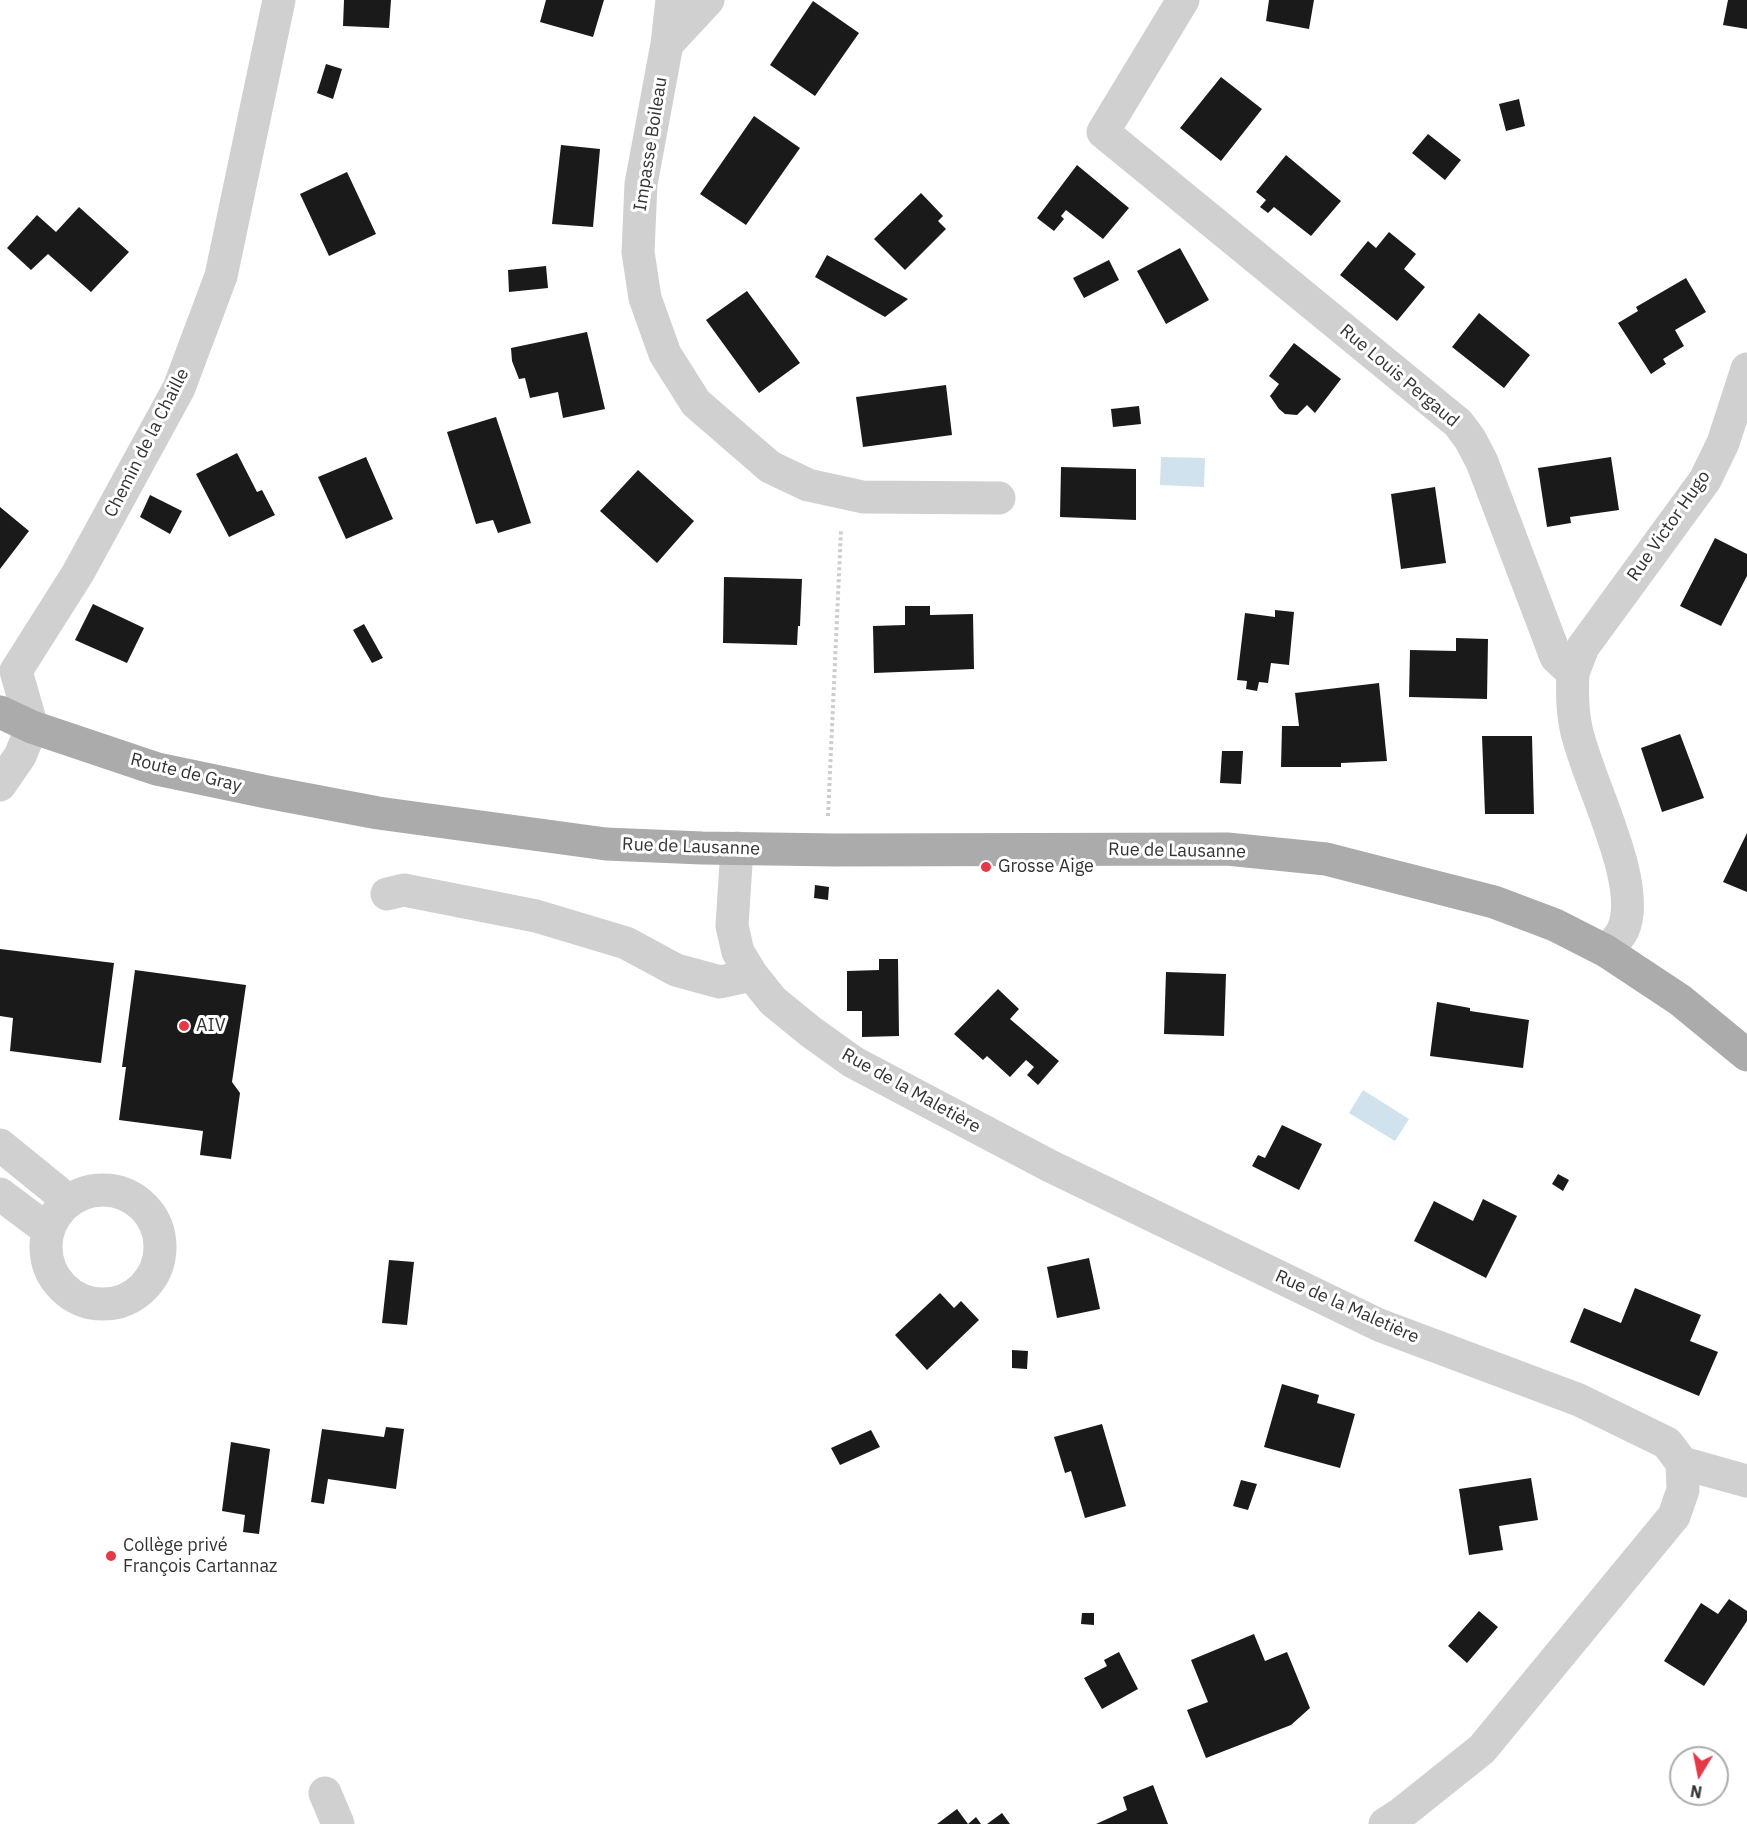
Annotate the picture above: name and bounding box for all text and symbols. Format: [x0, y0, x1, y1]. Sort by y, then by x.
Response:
street label: Impasse Boileau [630, 75, 672, 213]
street label: Rue Louis Pergaud [1335, 320, 1463, 432]
street label: Chemin de la Chaille [100, 365, 194, 521]
street label: Rue Victor Hugo [1623, 467, 1715, 585]
street label: Route de Gray [128, 749, 244, 797]
street label: Rue de Lausanne [622, 834, 760, 860]
street label: Rue de Lausanne [1108, 839, 1246, 863]
place label: Grosse Aige [998, 856, 1094, 878]
marker: Grosse Aige [979, 860, 993, 874]
place label: AIV [196, 1015, 226, 1037]
marker: AIV [177, 1019, 191, 1033]
street label: Rue de la Maletière [838, 1044, 984, 1138]
street label: Rue de la Maletière [1272, 1266, 1422, 1348]
place label: Collège privé François Cartannaz [123, 1535, 277, 1578]
marker: Collège privé François Cartannaz [104, 1549, 118, 1563]
north arrow [1669, 1746, 1729, 1806]
text: N [1689, 1781, 1704, 1803]

